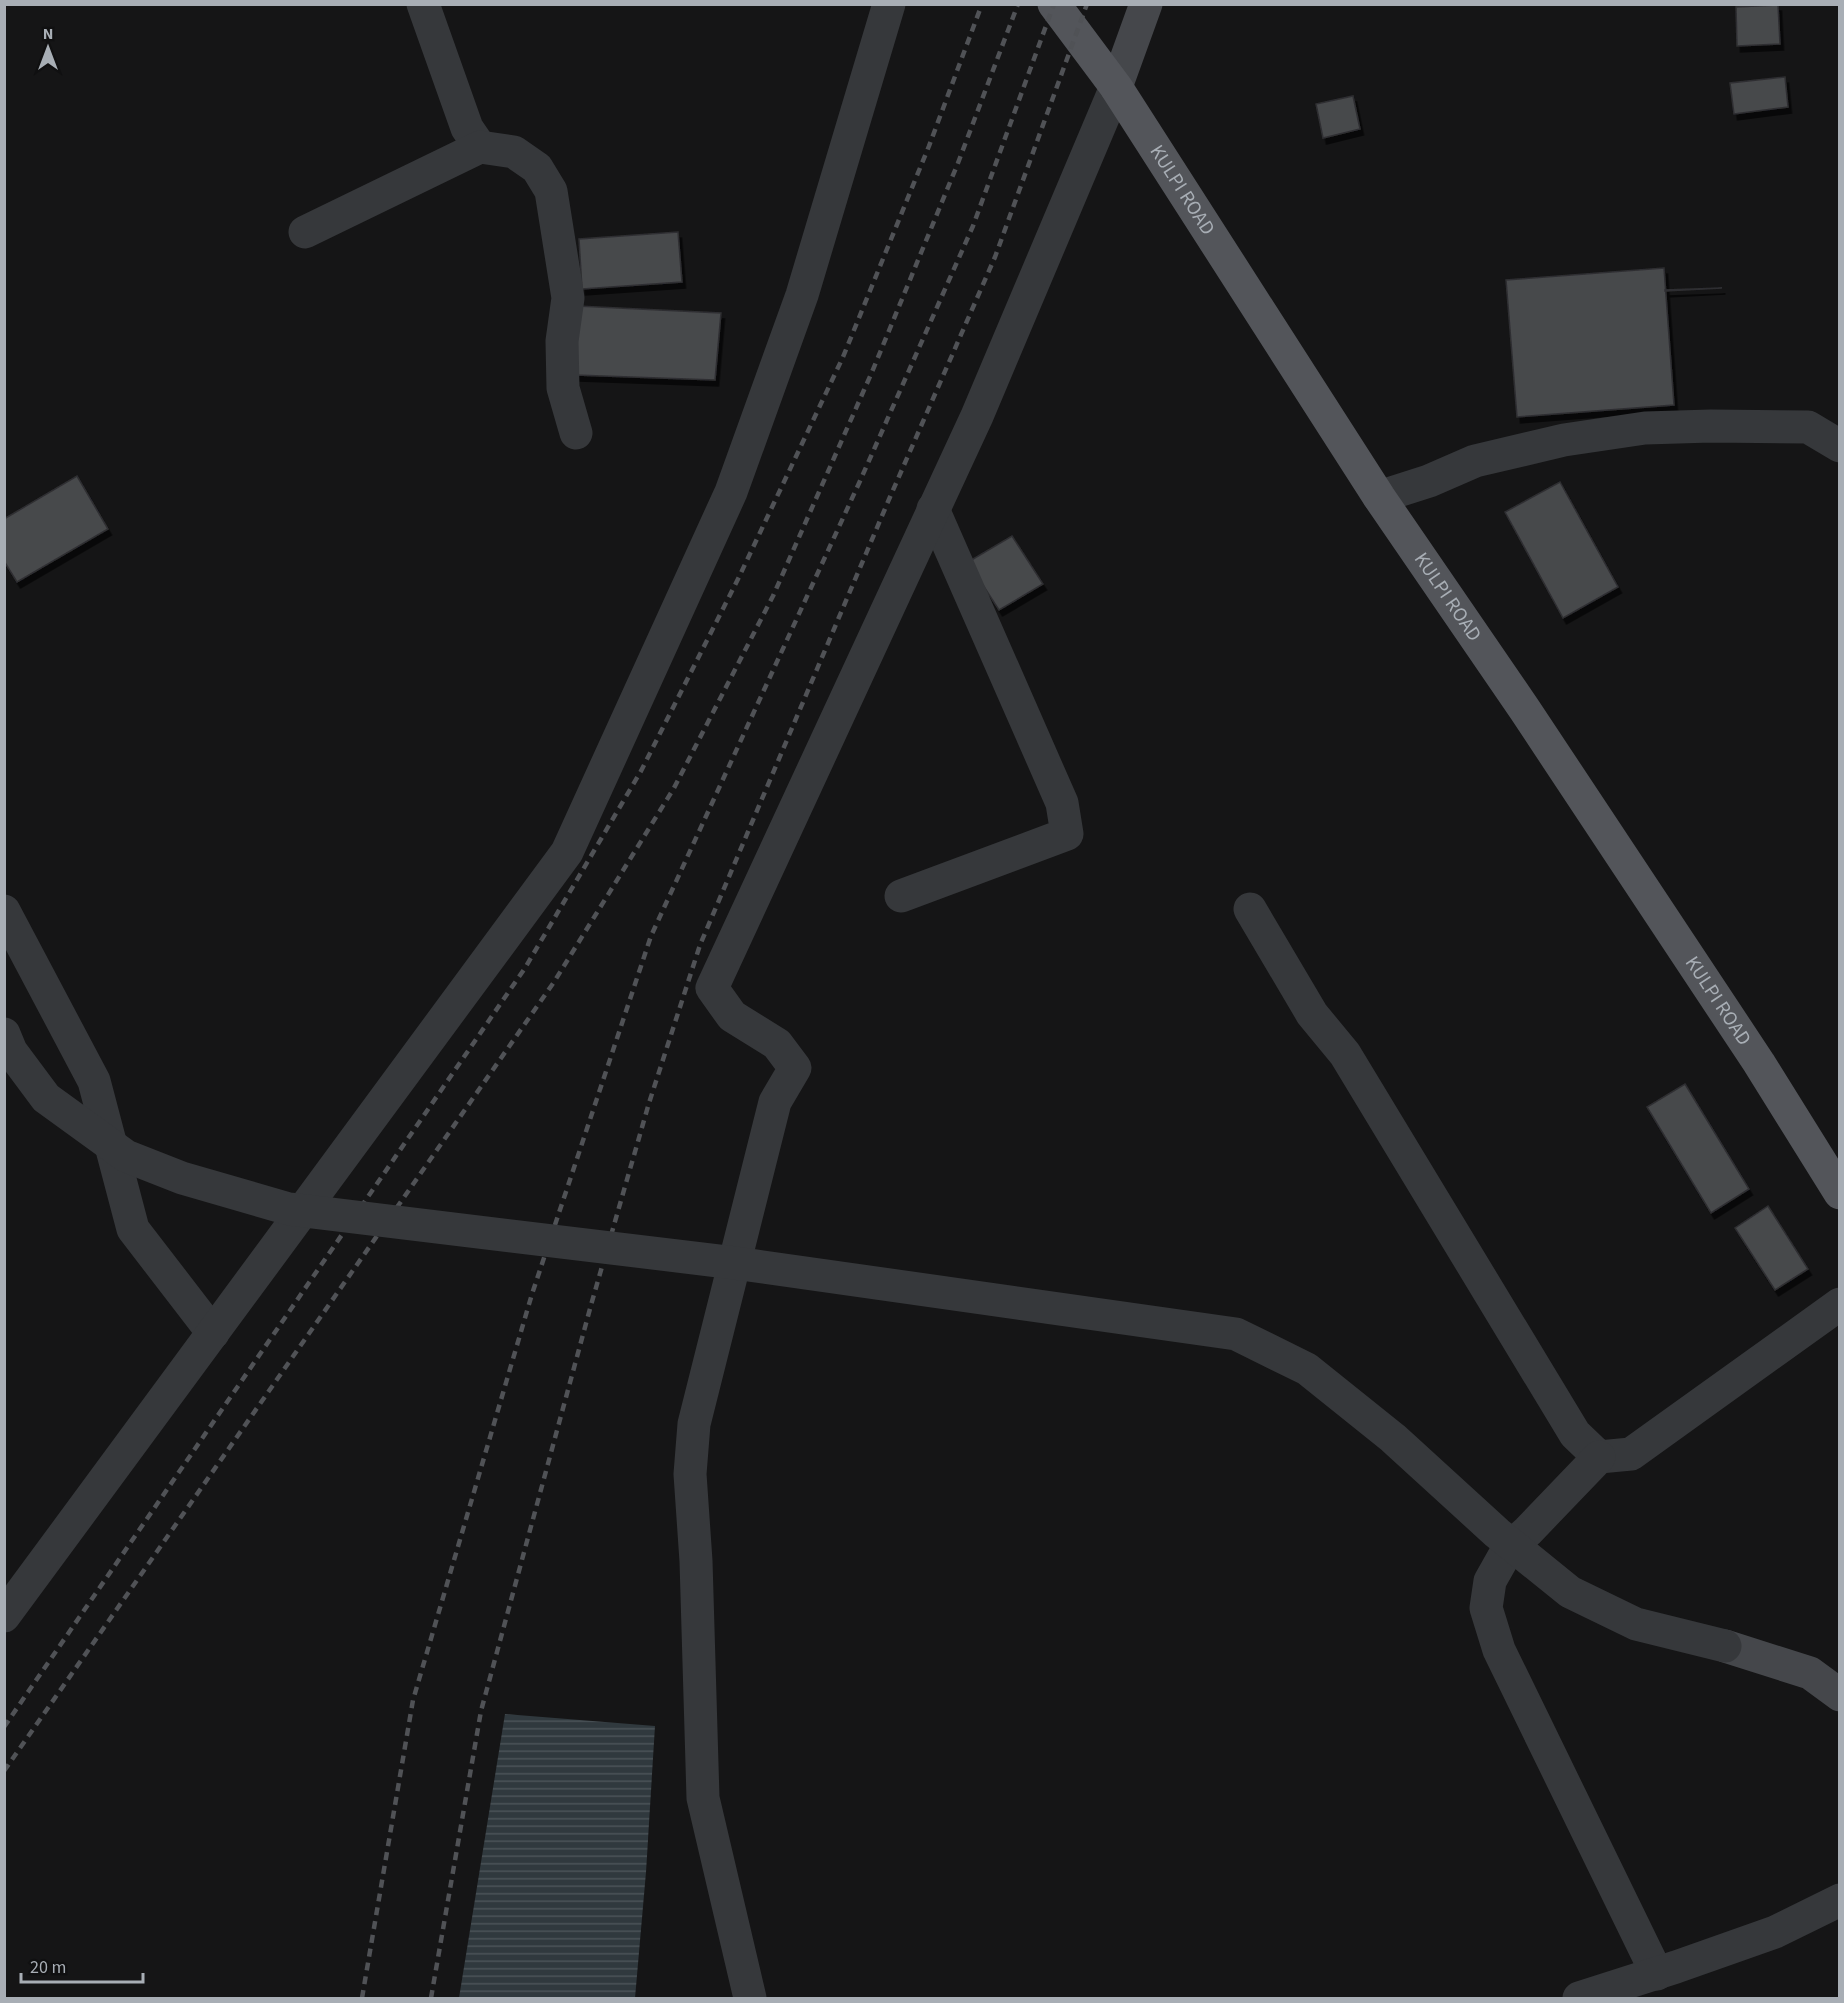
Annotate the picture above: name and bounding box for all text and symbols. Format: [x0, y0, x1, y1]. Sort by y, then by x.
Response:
north arrow [18, 18, 78, 78]
text: N [43, 23, 53, 45]
street label: KULPI ROAD [1143, 139, 1221, 241]
street label: KULPI ROAD [1407, 547, 1488, 647]
street label: KULPI ROAD [1678, 951, 1758, 1051]
scale bar [21, 1946, 142, 1984]
text: 20 m [30, 1955, 66, 1980]

